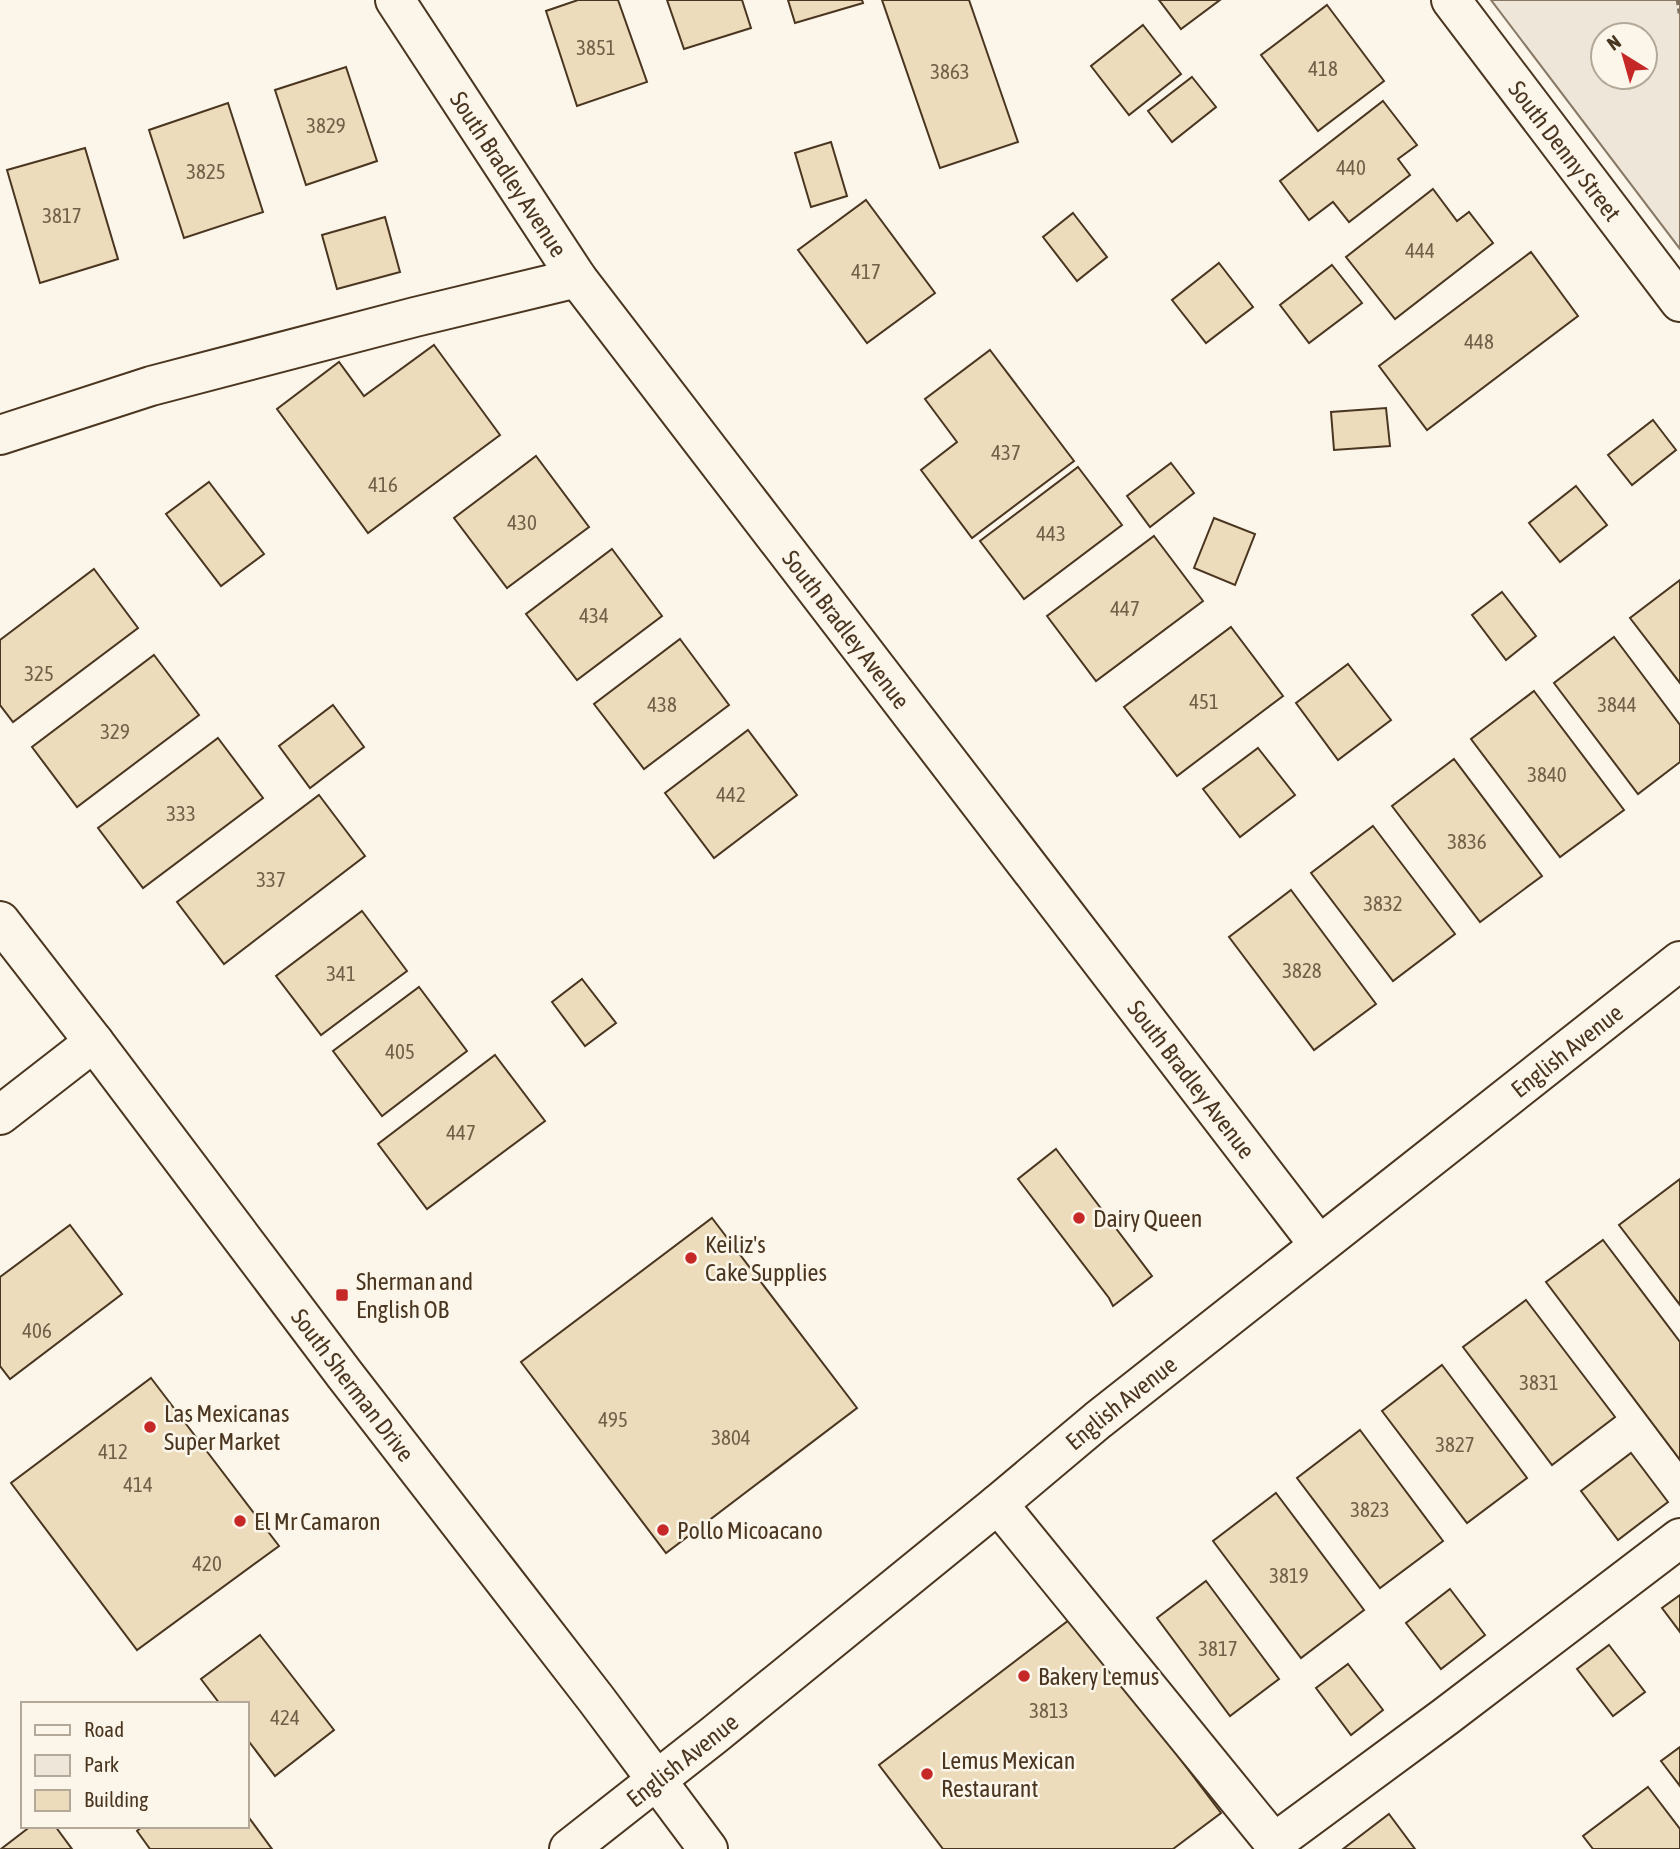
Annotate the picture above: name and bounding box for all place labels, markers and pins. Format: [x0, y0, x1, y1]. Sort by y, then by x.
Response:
place label: Dairy Queen [1093, 1205, 1202, 1232]
marker: Dairy Queen [1071, 1210, 1087, 1226]
place label: Keiliz's Cake Supplies [705, 1231, 827, 1286]
marker: Keiliz's Cake Supplies [683, 1250, 699, 1266]
place label: Sherman and English OB [356, 1268, 473, 1323]
marker: Sherman and English OB [334, 1287, 350, 1303]
place label: Las Mexicanas Super Market [164, 1400, 289, 1455]
marker: Las Mexicanas Super Market [142, 1419, 158, 1435]
place label: El Mr Camaron [254, 1508, 381, 1535]
marker: El Mr Camaron [232, 1513, 248, 1529]
place label: Pollo Micoacano [677, 1517, 823, 1544]
marker: Pollo Micoacano [655, 1522, 671, 1538]
place label: Bakery Lemus [1038, 1663, 1159, 1690]
marker: Bakery Lemus [1016, 1668, 1032, 1684]
place label: Lemus Mexican Restaurant [941, 1747, 1075, 1802]
marker: Lemus Mexican Restaurant [919, 1766, 935, 1782]

